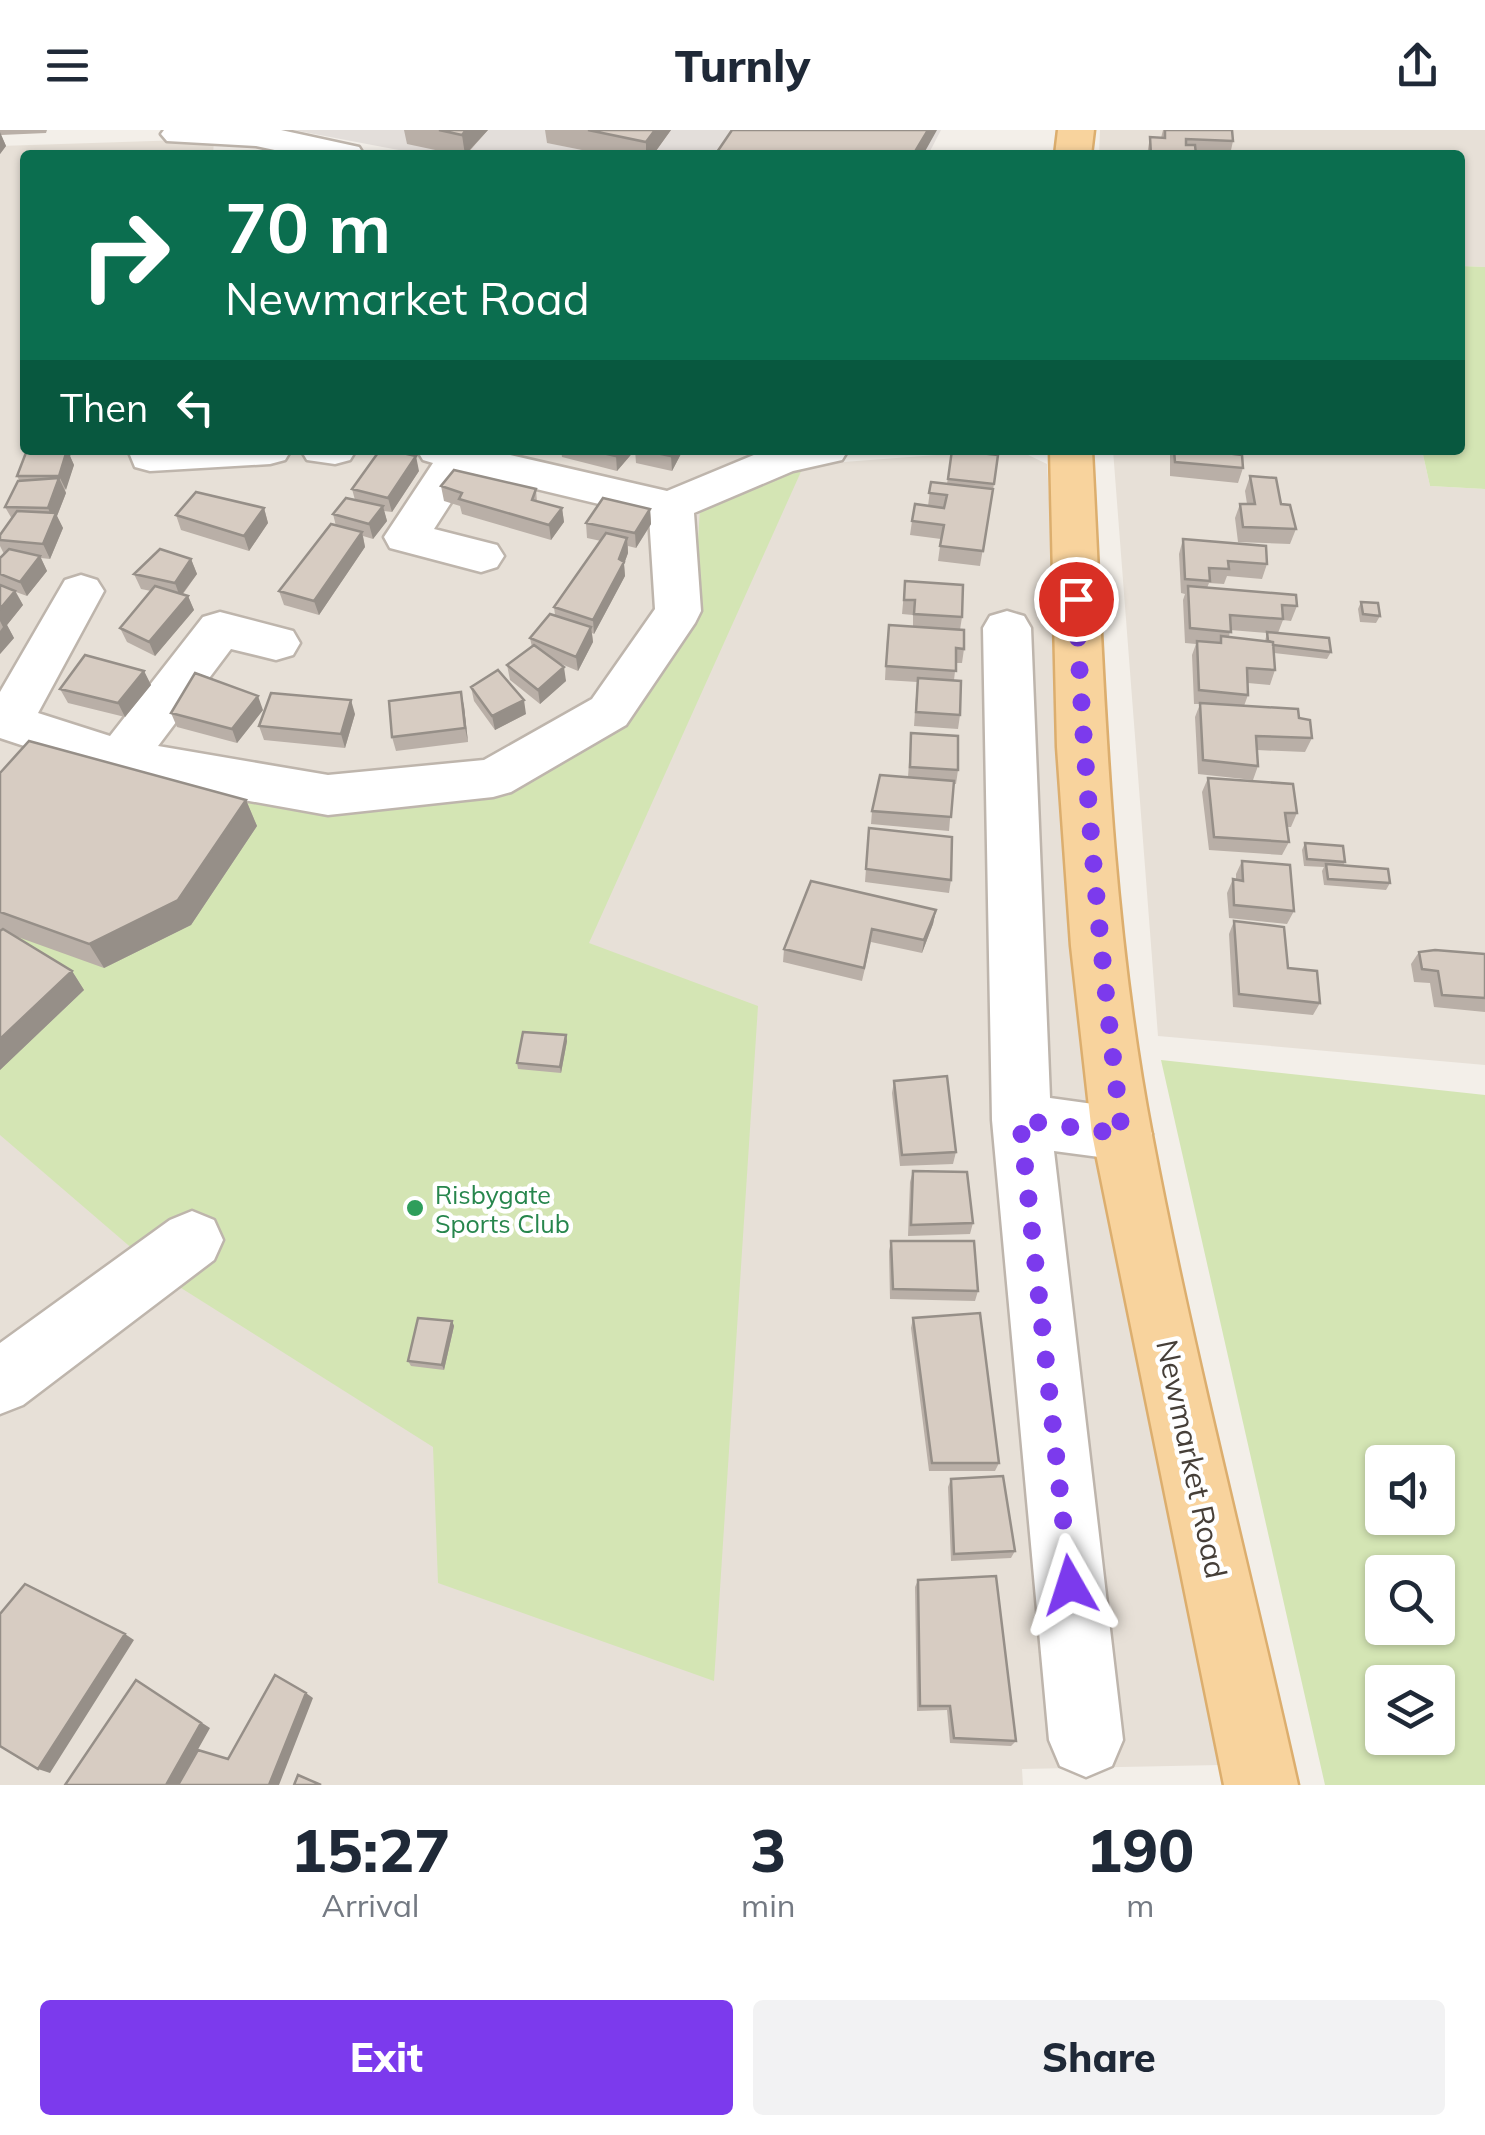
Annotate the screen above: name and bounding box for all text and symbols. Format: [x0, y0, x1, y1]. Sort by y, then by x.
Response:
text: Turnly [675, 37, 810, 93]
icon: menu [40, 38, 95, 93]
icon: share [1390, 38, 1445, 93]
text: 70 m [225, 183, 391, 271]
icon: right [60, 190, 190, 320]
text: Newmarket Road [225, 270, 590, 326]
icon: left [168, 380, 223, 435]
text: Then [60, 384, 148, 432]
pin [1034, 557, 1119, 642]
icon: arrive [1049, 572, 1104, 627]
place label: Risbygate Sports Club [435, 1179, 570, 1239]
marker: Risbygate Sports Club [404, 1197, 426, 1219]
street label: Newmarket Road [1148, 1336, 1236, 1582]
map controls [1365, 1445, 1455, 1755]
button: sound [1365, 1445, 1455, 1535]
position arrow [1018, 1533, 1122, 1637]
button: search [1365, 1555, 1455, 1645]
button: layers [1365, 1665, 1455, 1755]
text: 15:27 [291, 1812, 450, 1887]
text: 3 [750, 1812, 786, 1887]
text: 190 [1086, 1812, 1194, 1887]
text: Arrival [322, 1885, 419, 1925]
text: min [741, 1885, 796, 1925]
text: m [1126, 1885, 1154, 1925]
button: Exit [40, 2000, 733, 2115]
button: Share [753, 2000, 1445, 2115]

